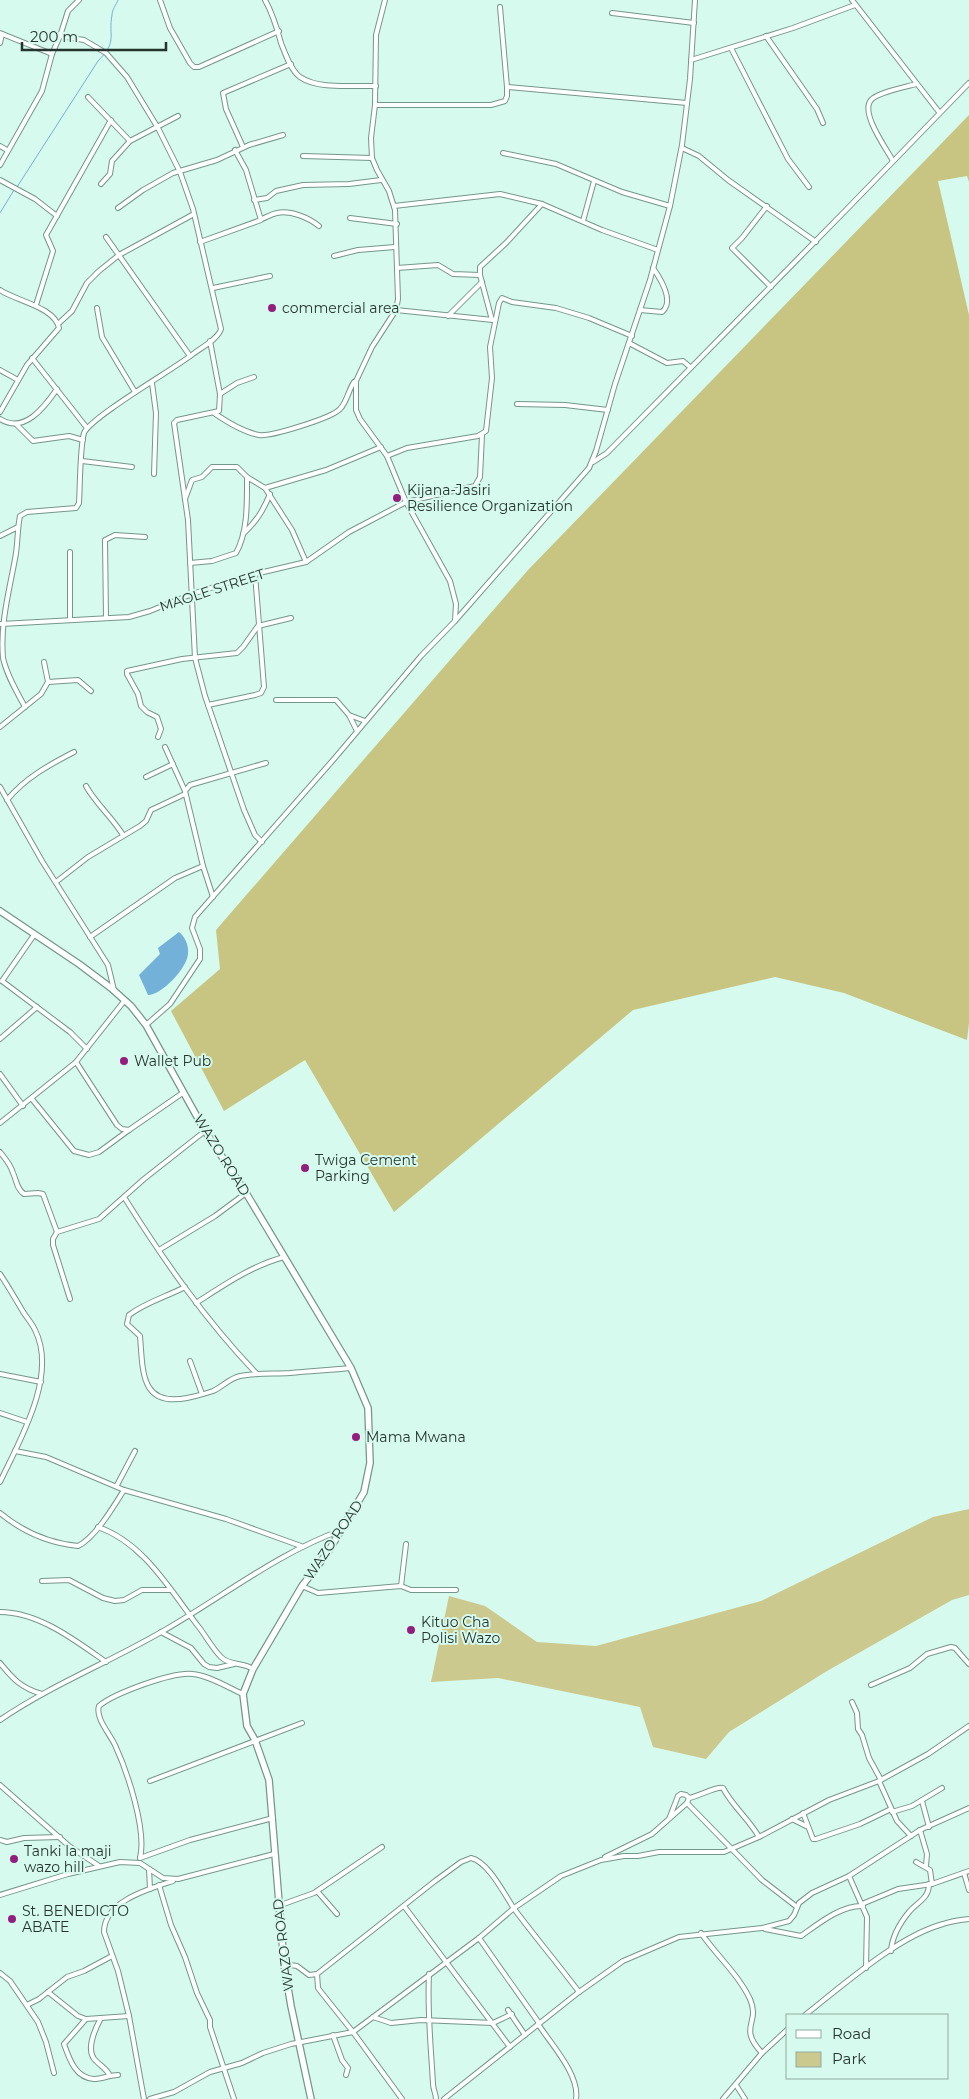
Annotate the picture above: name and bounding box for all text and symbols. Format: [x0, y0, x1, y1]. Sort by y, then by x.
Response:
scale bar [22, 20, 166, 52]
text: 200 m [30, 27, 78, 46]
place label: commercial area [282, 299, 400, 317]
marker: commercial area [266, 302, 278, 314]
place label: Kijana-Jasiri Resilience Organization [407, 481, 573, 515]
marker: Kijana-Jasiri Resilience Organization [391, 492, 403, 504]
street label: MAOLE STREET [157, 564, 267, 616]
place label: Wallet Pub [134, 1052, 211, 1070]
marker: Wallet Pub [118, 1055, 130, 1067]
street label: WAZO ROAD [190, 1111, 254, 1199]
place label: Twiga Cement Parking [315, 1151, 417, 1185]
marker: Twiga Cement Parking [299, 1162, 311, 1174]
place label: Mama Mwana [366, 1428, 466, 1446]
marker: Mama Mwana [350, 1431, 362, 1443]
street label: WAZO ROAD [300, 1496, 366, 1584]
place label: Kituo Cha Polisi Wazo [421, 1613, 501, 1647]
marker: Kituo Cha Polisi Wazo [405, 1624, 417, 1636]
place label: Tanki la maji wazo hill [24, 1842, 112, 1876]
marker: Tanki la maji wazo hill [8, 1853, 20, 1865]
street label: WAZO ROAD [268, 1898, 298, 1992]
place label: St. BENEDICTO ABATE [22, 1902, 129, 1936]
marker: St. BENEDICTO ABATE [6, 1913, 18, 1925]
legend [786, 2014, 949, 2079]
text: Road [832, 2024, 871, 2043]
text: Park [832, 2049, 866, 2068]

